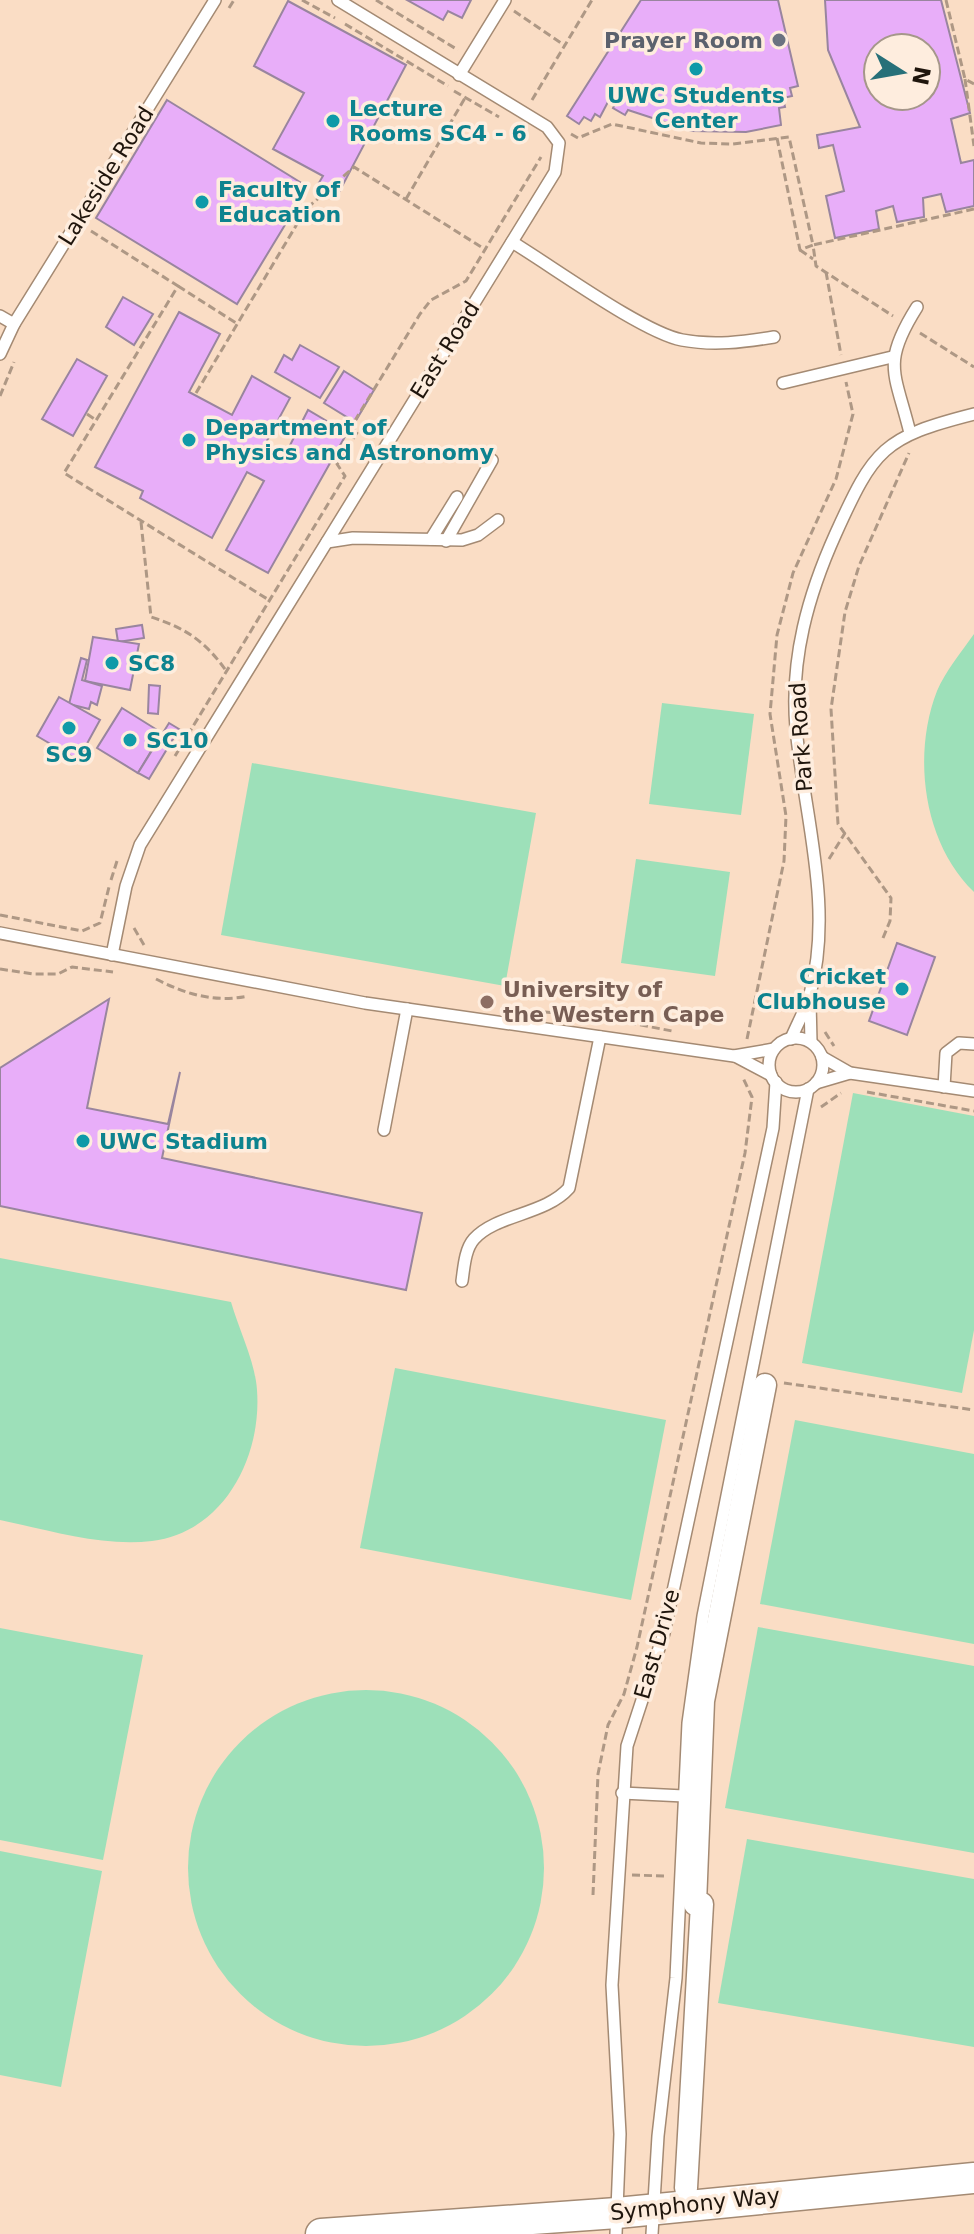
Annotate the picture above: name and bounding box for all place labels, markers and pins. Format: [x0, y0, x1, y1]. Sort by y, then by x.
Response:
place label: Prayer Room [604, 28, 763, 53]
marker: Prayer Room [770, 31, 788, 49]
marker: UWC Students Center [687, 60, 705, 78]
place label: UWC Students Center [607, 83, 785, 133]
place label: Lecture Rooms SC4 - 6 [349, 96, 527, 146]
marker: Lecture Rooms SC4 - 6 [324, 112, 342, 130]
place label: Faculty of Education [218, 177, 341, 227]
marker: Faculty of Education [193, 193, 211, 211]
place label: Department of Physics and Astronomy [205, 415, 494, 465]
marker: Department of Physics and Astronomy [180, 431, 198, 449]
place label: SC8 [128, 651, 175, 676]
marker: SC8 [103, 654, 121, 672]
marker: SC9 [60, 719, 78, 737]
place label: SC10 [146, 728, 209, 753]
marker: SC10 [121, 731, 139, 749]
place label: SC9 [45, 742, 93, 767]
place label: Cricket Clubhouse [756, 964, 886, 1014]
place label: University of the Western Cape [503, 977, 725, 1027]
marker: Cricket Clubhouse [893, 980, 911, 998]
marker: University of the Western Cape [478, 993, 496, 1011]
place label: UWC Stadium [99, 1129, 268, 1154]
marker: UWC Stadium [74, 1132, 92, 1150]

